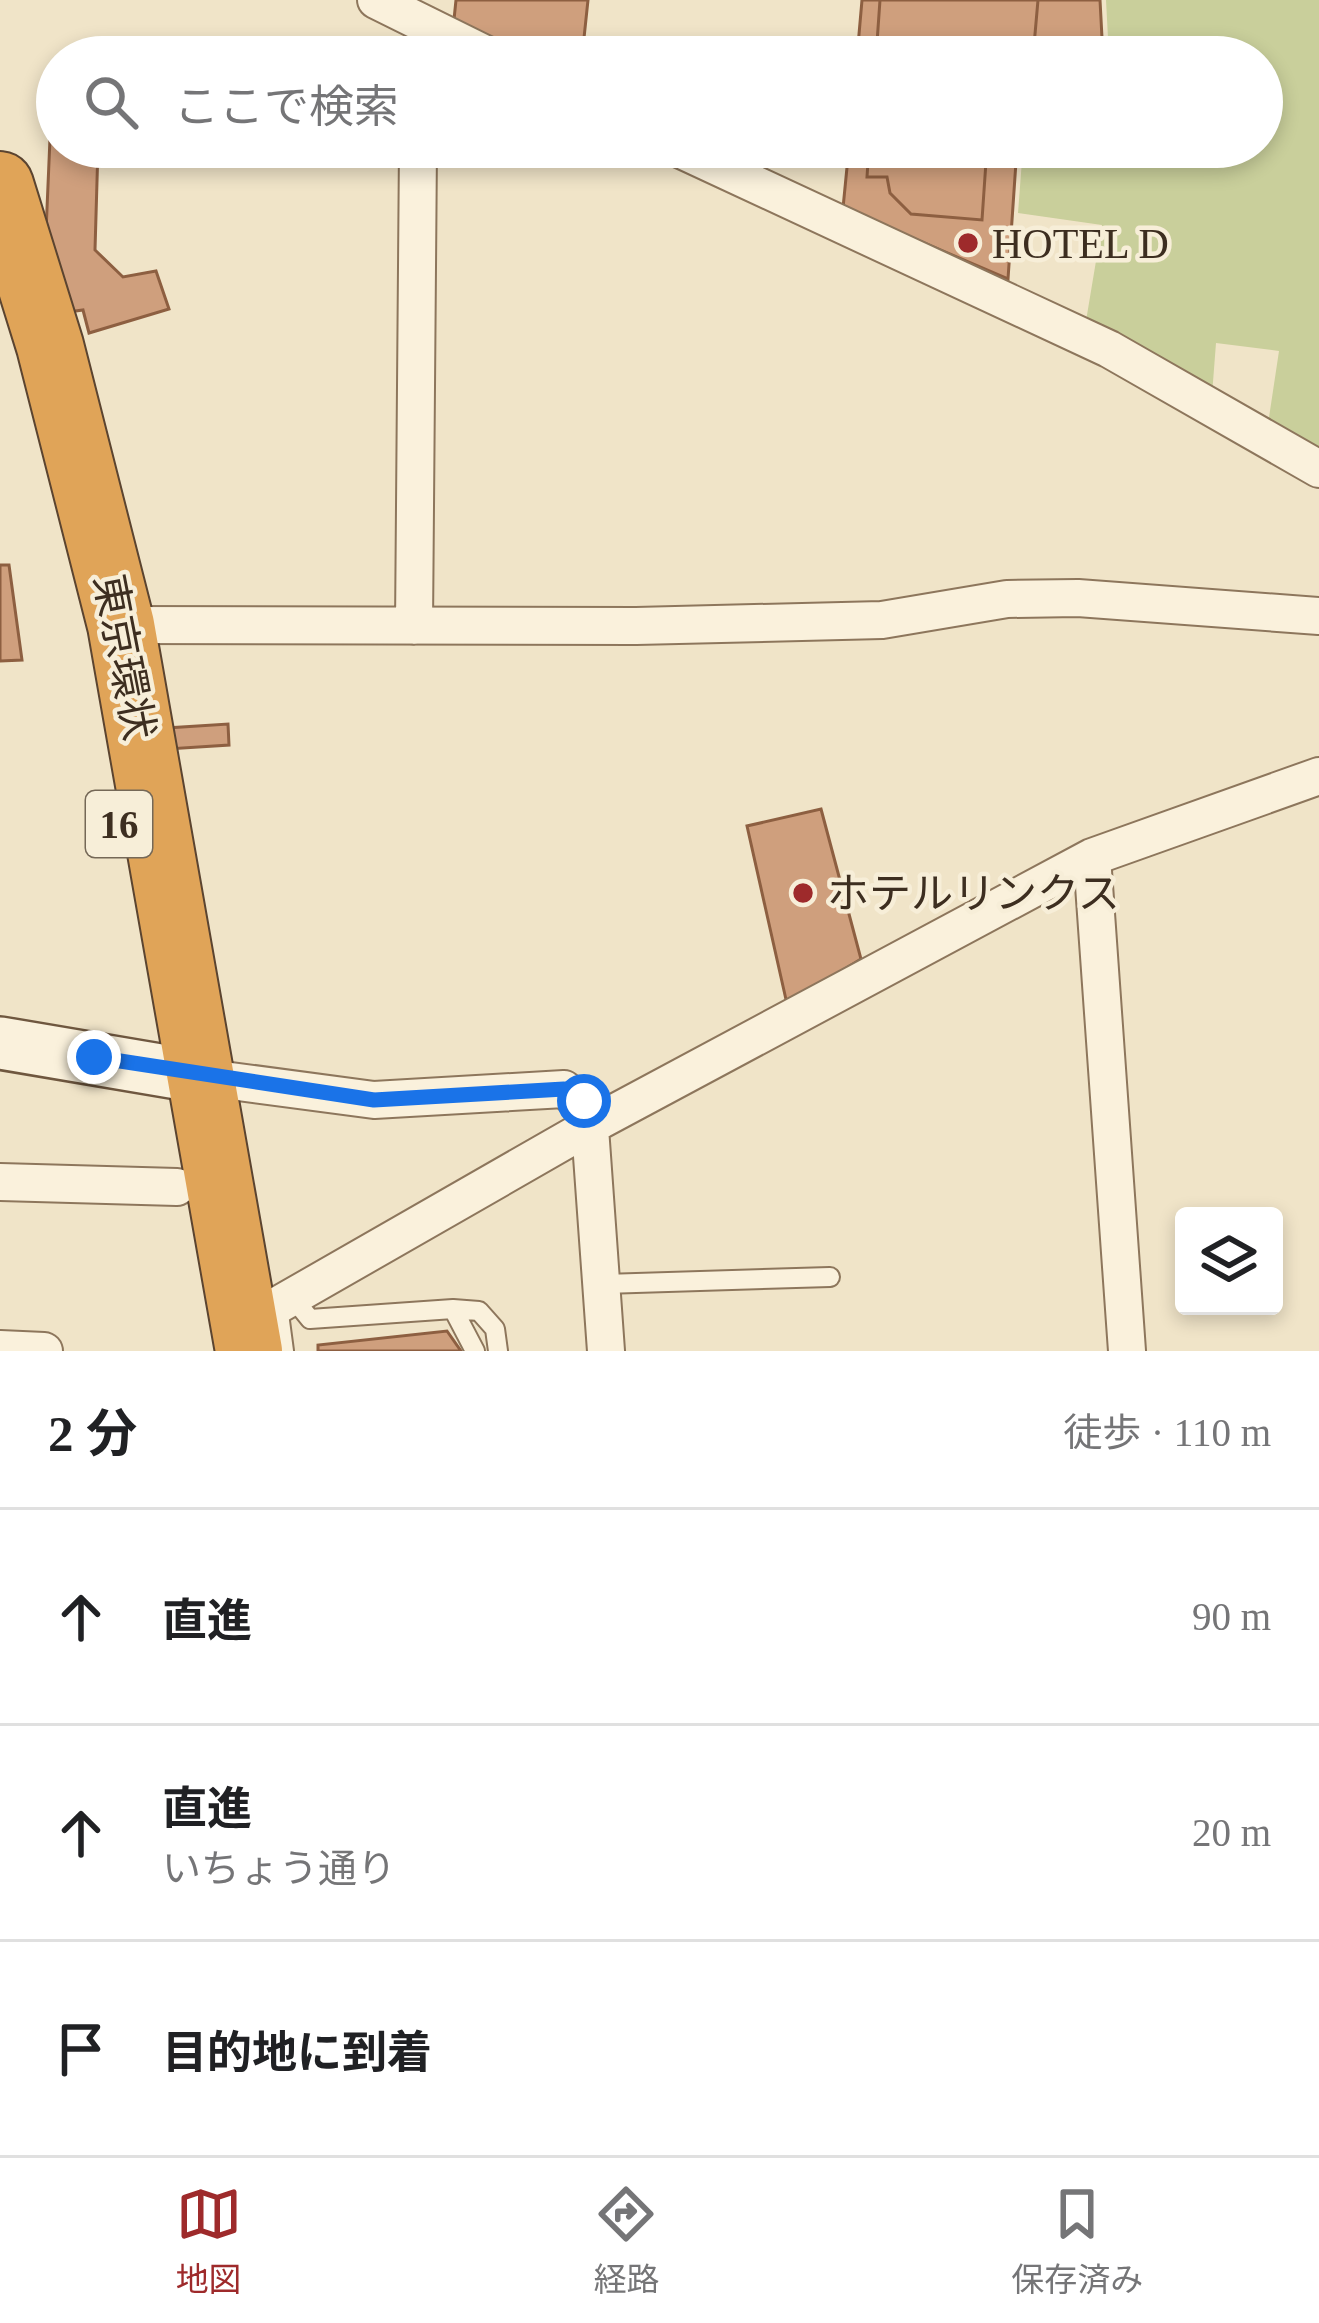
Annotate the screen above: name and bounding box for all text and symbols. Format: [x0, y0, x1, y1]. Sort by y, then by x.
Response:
search box [36, 36, 1283, 168]
icon: search [78, 69, 144, 135]
text: ここで検索 [174, 82, 399, 132]
place label: HOTEL D [992, 221, 1169, 267]
marker: HOTEL D [955, 230, 981, 256]
street label: 東京環状 [85, 570, 163, 744]
road number: 16 [86, 791, 152, 857]
place label: ホテルリンクス [827, 871, 1120, 917]
marker: ホテルリンクス [790, 880, 816, 906]
route end [67, 1030, 121, 1084]
route start [557, 1074, 611, 1128]
map controls [1175, 1207, 1283, 1315]
button: layers [1175, 1207, 1283, 1315]
text: 2 分 [48, 1406, 137, 1462]
text: 徒歩 · 110 m [1063, 1411, 1271, 1454]
icon: ahead [48, 1584, 114, 1650]
text: 90 m [1192, 1595, 1271, 1638]
text: 直進 [162, 1596, 252, 1646]
text: 直進 [162, 1784, 252, 1834]
icon: ahead [48, 1800, 114, 1866]
text: 20 m [1192, 1811, 1271, 1854]
text: いちょう通り [162, 1847, 396, 1890]
icon: arrive [48, 2016, 114, 2082]
text: 目的地に到着 [162, 2028, 432, 2078]
tab: 地図 [176, 2181, 242, 2301]
tab: 経路 [593, 2181, 659, 2301]
tab: 保存済み [1011, 2181, 1143, 2301]

